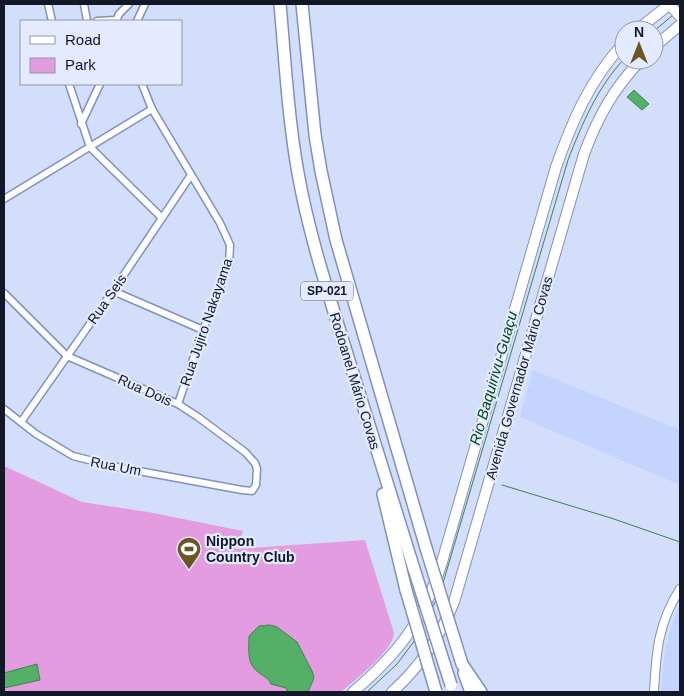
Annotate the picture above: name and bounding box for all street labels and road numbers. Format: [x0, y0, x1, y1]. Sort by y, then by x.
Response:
street label: Rua Jujiro Nakayama [177, 256, 235, 388]
street label: Rua Seis [84, 271, 130, 327]
street label: Avenida Governador Mário Covas [482, 275, 556, 481]
road number: SP-021 [301, 282, 353, 300]
street label: Rodoanel Mário Covas [327, 311, 383, 451]
street label: Rua Dois [115, 371, 175, 409]
street label: Rua Um [89, 453, 143, 479]

